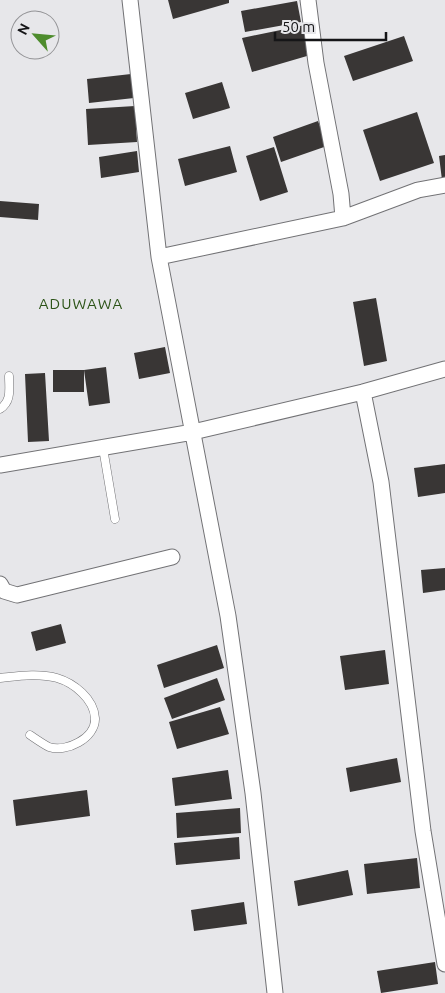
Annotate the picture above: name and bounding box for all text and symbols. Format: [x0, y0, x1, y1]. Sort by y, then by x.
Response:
north arrow [10, 10, 60, 60]
scale bar [275, 10, 386, 42]
text: 50 m [282, 18, 315, 35]
text: N [14, 21, 33, 37]
district label: ADUWAWA [39, 295, 123, 312]

